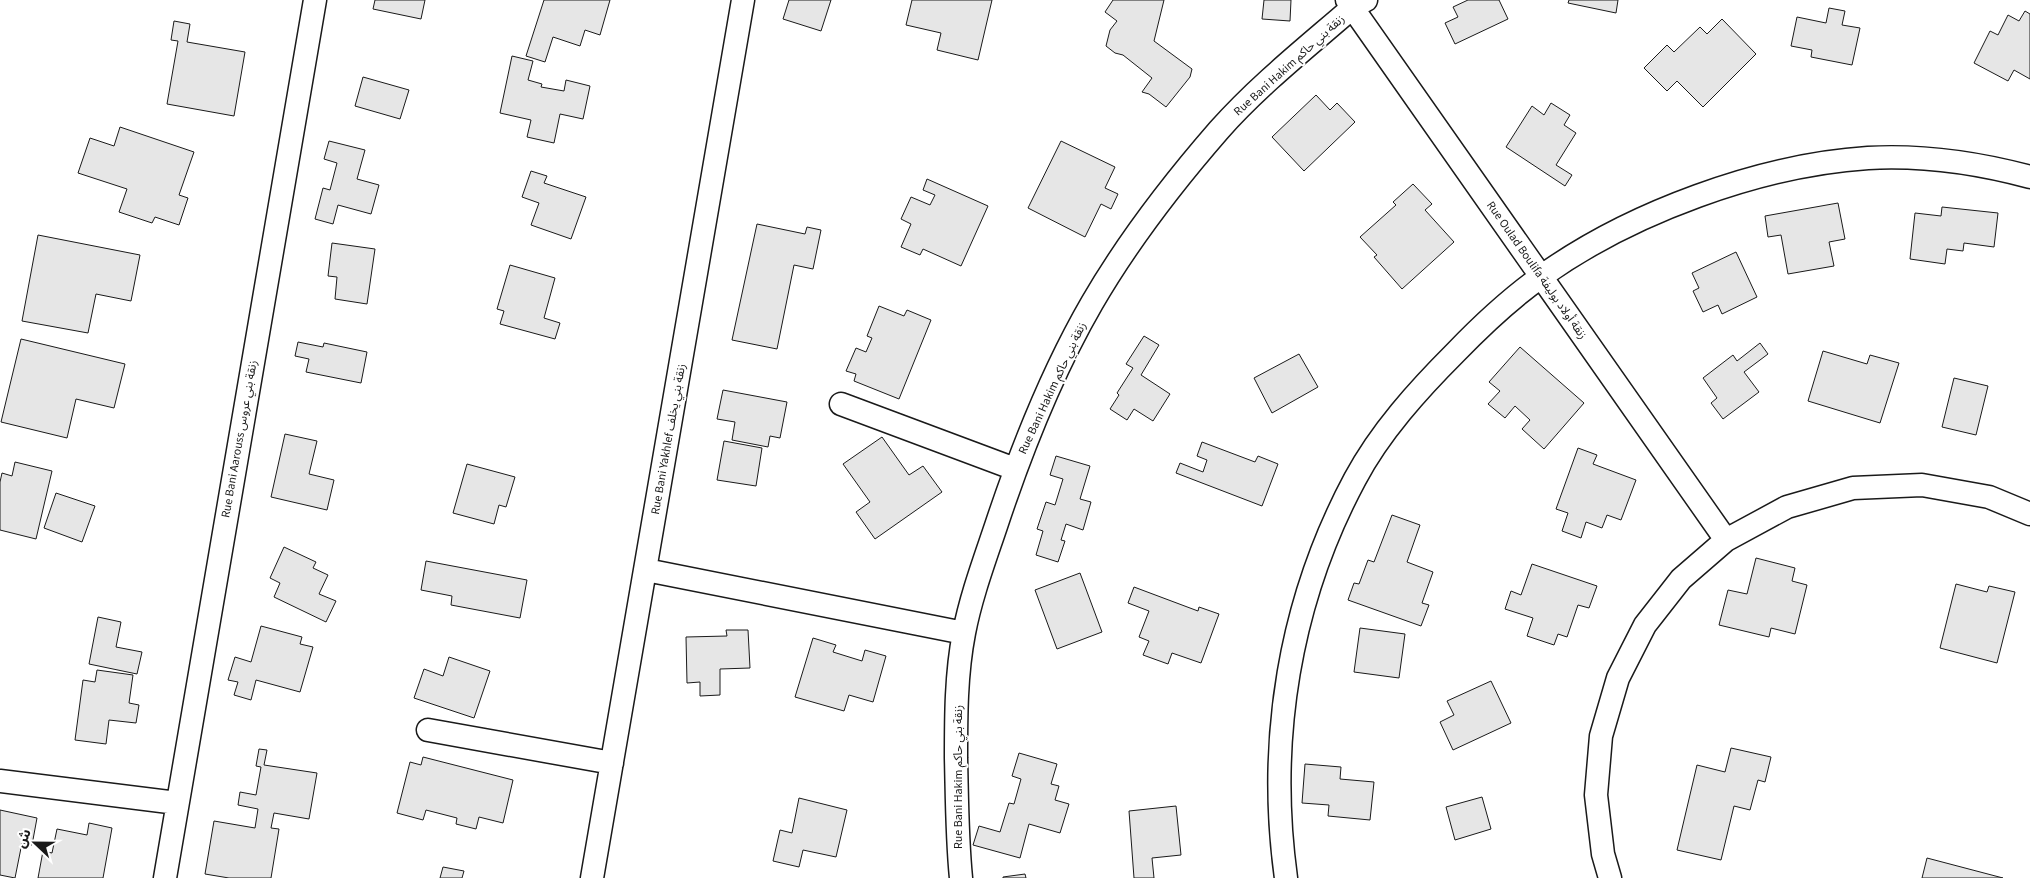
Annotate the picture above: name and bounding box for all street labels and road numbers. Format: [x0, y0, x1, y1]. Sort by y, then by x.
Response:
street label: Rue Bani Hakim زنقة بني حاكم [1230, 11, 1349, 120]
street label: Rue Oulad Boulifa زنقة أولاد بوليفة [1482, 198, 1591, 343]
street label: Rue Bani Hakim زنقة بني حاكم [1014, 319, 1091, 457]
street label: Rue Bani Aarouss زنقة بني عروس [217, 359, 263, 519]
street label: Rue Bani Yakhlef زنقة بني يخلف [647, 362, 691, 516]
street label: Rue Bani Hakim زنقة بني حاكم [950, 705, 968, 849]

